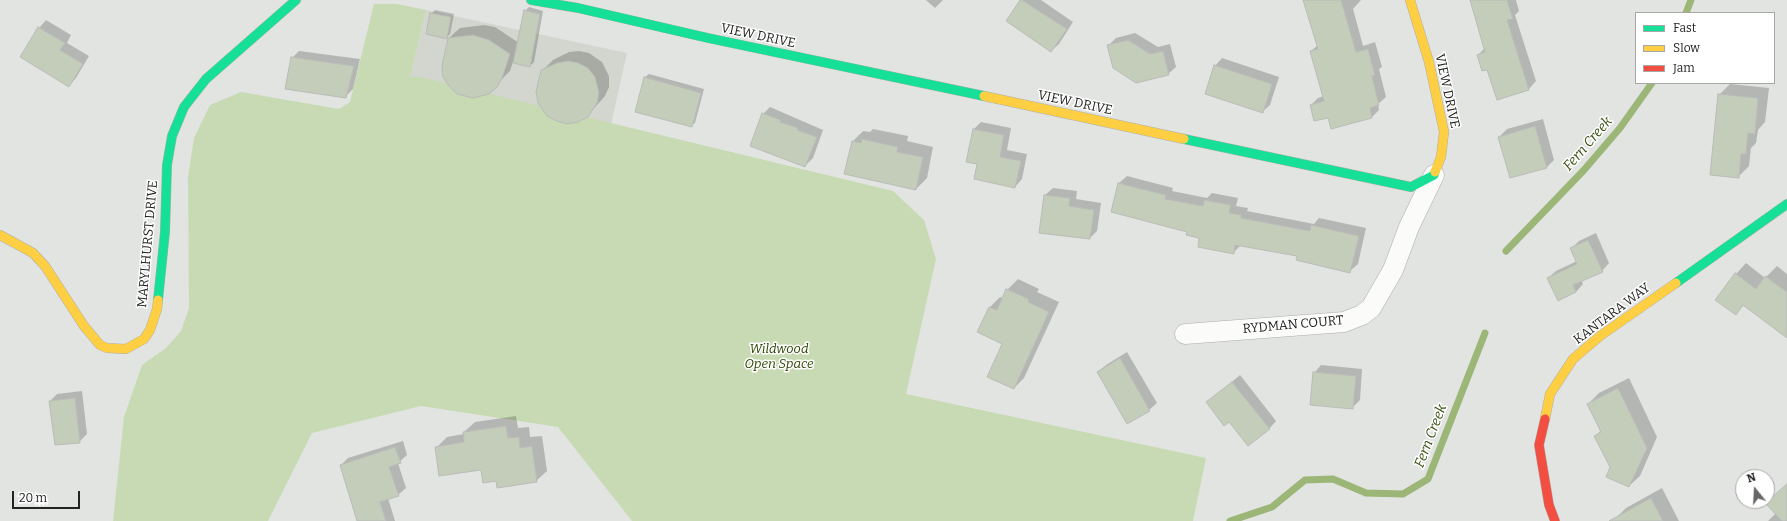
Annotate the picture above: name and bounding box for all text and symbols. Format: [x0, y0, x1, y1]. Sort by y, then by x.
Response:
legend [1635, 12, 1775, 84]
street label: VIEW DRIVE [719, 21, 797, 51]
text: Fast [1673, 21, 1696, 35]
text: Slow [1673, 41, 1700, 55]
street label: VIEW DRIVE [1432, 52, 1462, 130]
text: Jam [1673, 61, 1695, 75]
street label: VIEW DRIVE [1036, 88, 1114, 118]
water label: Fern Creek [1560, 113, 1616, 175]
street label: MARYLHURST DRIVE [135, 180, 161, 308]
street label: KANTARA WAY [1571, 280, 1653, 348]
street label: RYDMAN COURT [1242, 313, 1344, 337]
park label: Wildwood Open Space [744, 341, 814, 372]
water label: Fern Creek [1411, 402, 1451, 470]
north arrow [1735, 469, 1775, 509]
text: N [1745, 471, 1757, 486]
scale bar [14, 483, 82, 509]
text: 20 m [19, 491, 47, 505]

